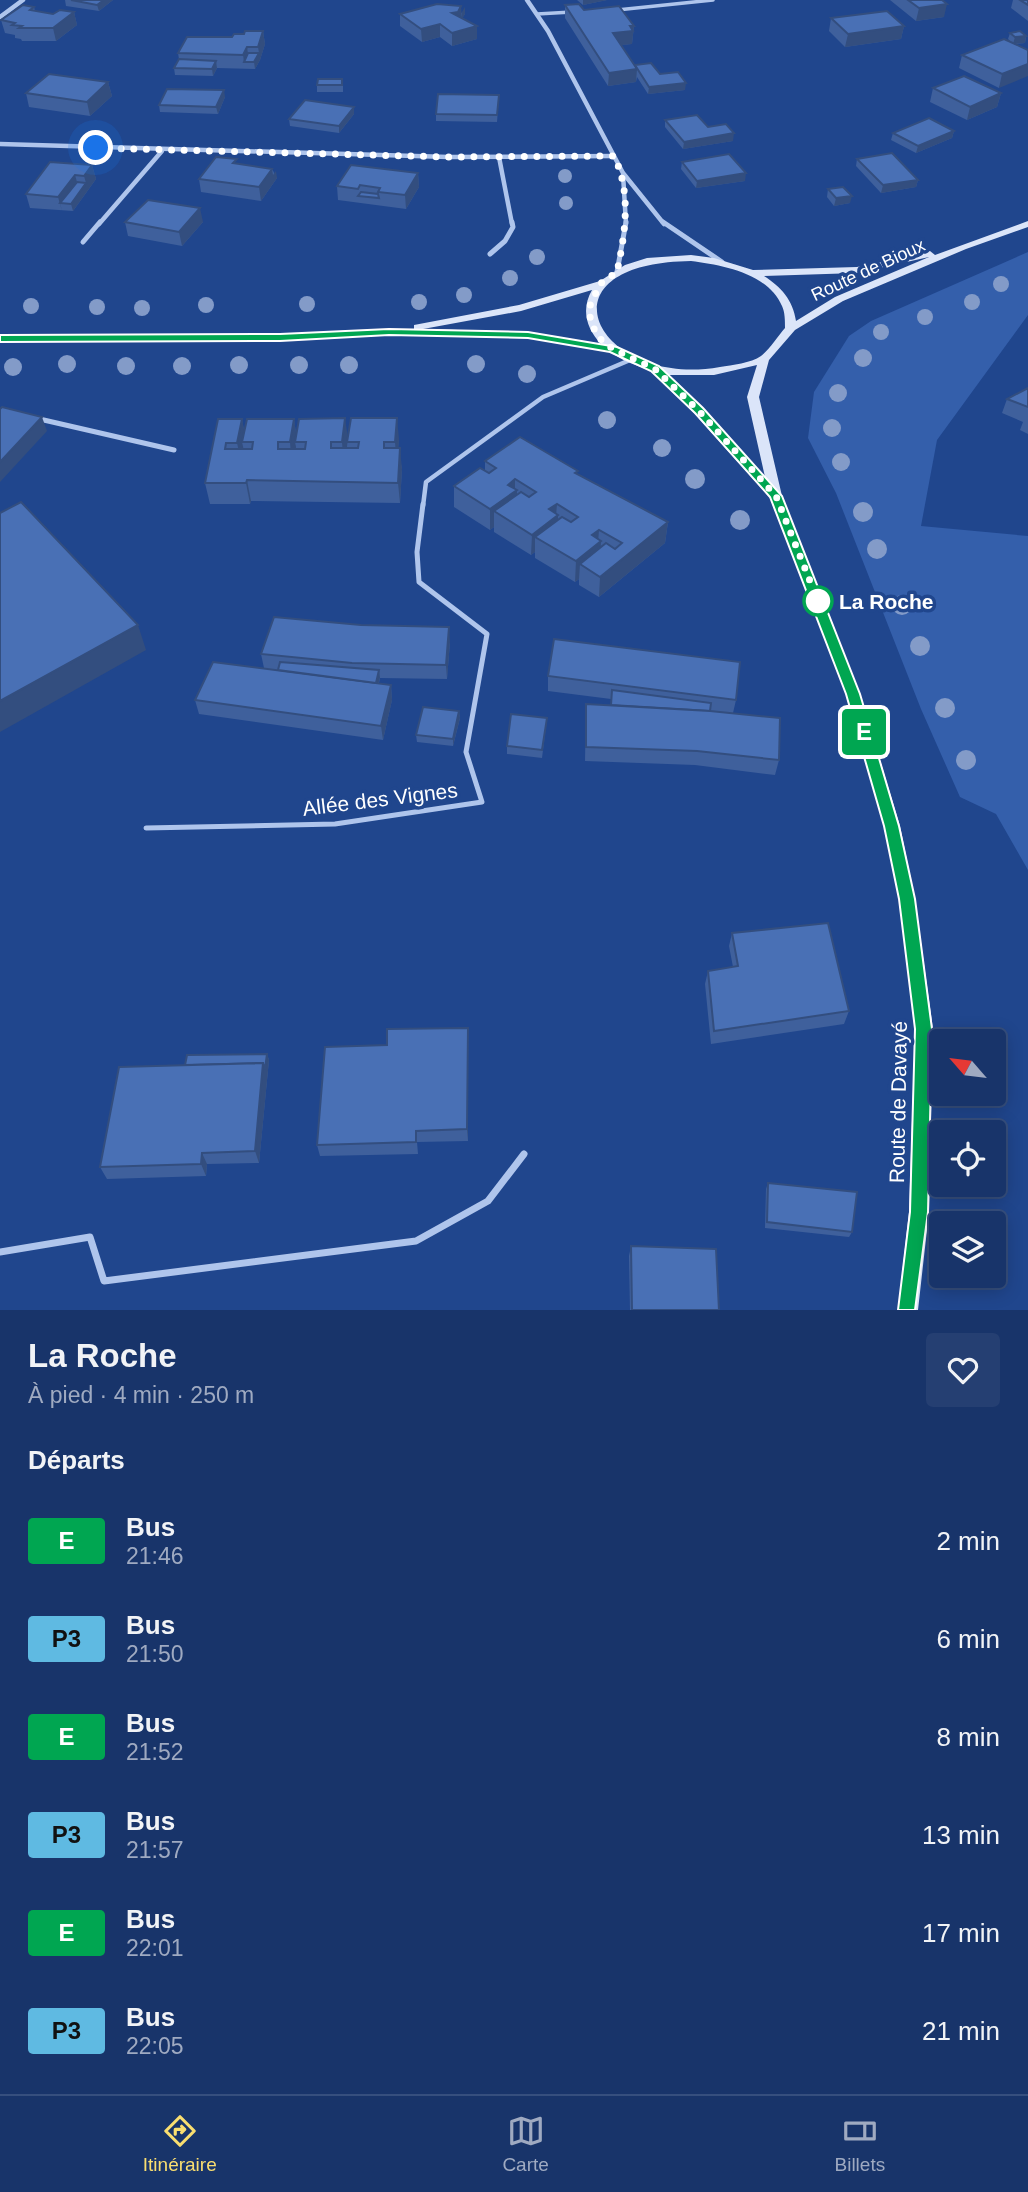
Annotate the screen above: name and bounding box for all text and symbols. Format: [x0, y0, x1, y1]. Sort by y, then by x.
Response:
your location [78, 130, 113, 165]
street label: Route de Bioux [808, 235, 928, 305]
marker: La Roche [803, 586, 833, 616]
place label: La Roche [839, 590, 934, 613]
line badge: E [841, 709, 887, 755]
text: E [856, 718, 872, 745]
street label: Allée des Vignes [301, 778, 459, 820]
street label: Route de Davayé [885, 1021, 911, 1183]
north arrow [929, 1029, 1006, 1106]
map controls [929, 1029, 1006, 1288]
button: locate [929, 1120, 1006, 1197]
button: layers [929, 1211, 1006, 1288]
button: heart [926, 1333, 1000, 1407]
text: La Roche [28, 1337, 177, 1374]
text: À pied · 4 min · 250 m [28, 1382, 254, 1408]
text: Départs [28, 1445, 125, 1475]
text: Bus [126, 1512, 175, 1542]
text: 2 min [936, 1526, 1000, 1556]
text: E [58, 1527, 75, 1554]
text: 21:46 [126, 1543, 184, 1569]
text: Bus [126, 1610, 175, 1640]
text: 6 min [936, 1624, 1000, 1654]
text: P3 [52, 1625, 81, 1652]
text: 21:50 [126, 1641, 184, 1667]
text: Bus [126, 1708, 175, 1738]
text: 8 min [936, 1722, 1000, 1752]
text: E [58, 1723, 75, 1750]
text: 21:52 [126, 1739, 184, 1765]
text: Bus [126, 1806, 175, 1836]
text: 13 min [922, 1820, 1000, 1850]
text: P3 [52, 1821, 81, 1848]
text: 21:57 [126, 1837, 184, 1863]
text: Bus [126, 1904, 175, 1934]
text: 17 min [922, 1918, 1000, 1948]
text: E [58, 1919, 75, 1946]
text: 22:01 [126, 1935, 184, 1961]
text: Bus [126, 2002, 175, 2032]
text: 21 min [922, 2016, 1000, 2046]
text: P3 [52, 2017, 81, 2044]
text: 22:05 [126, 2033, 184, 2059]
tab: Itinéraire [143, 2112, 217, 2176]
tab: Carte [502, 2112, 549, 2176]
tab: Billets [834, 2112, 885, 2176]

